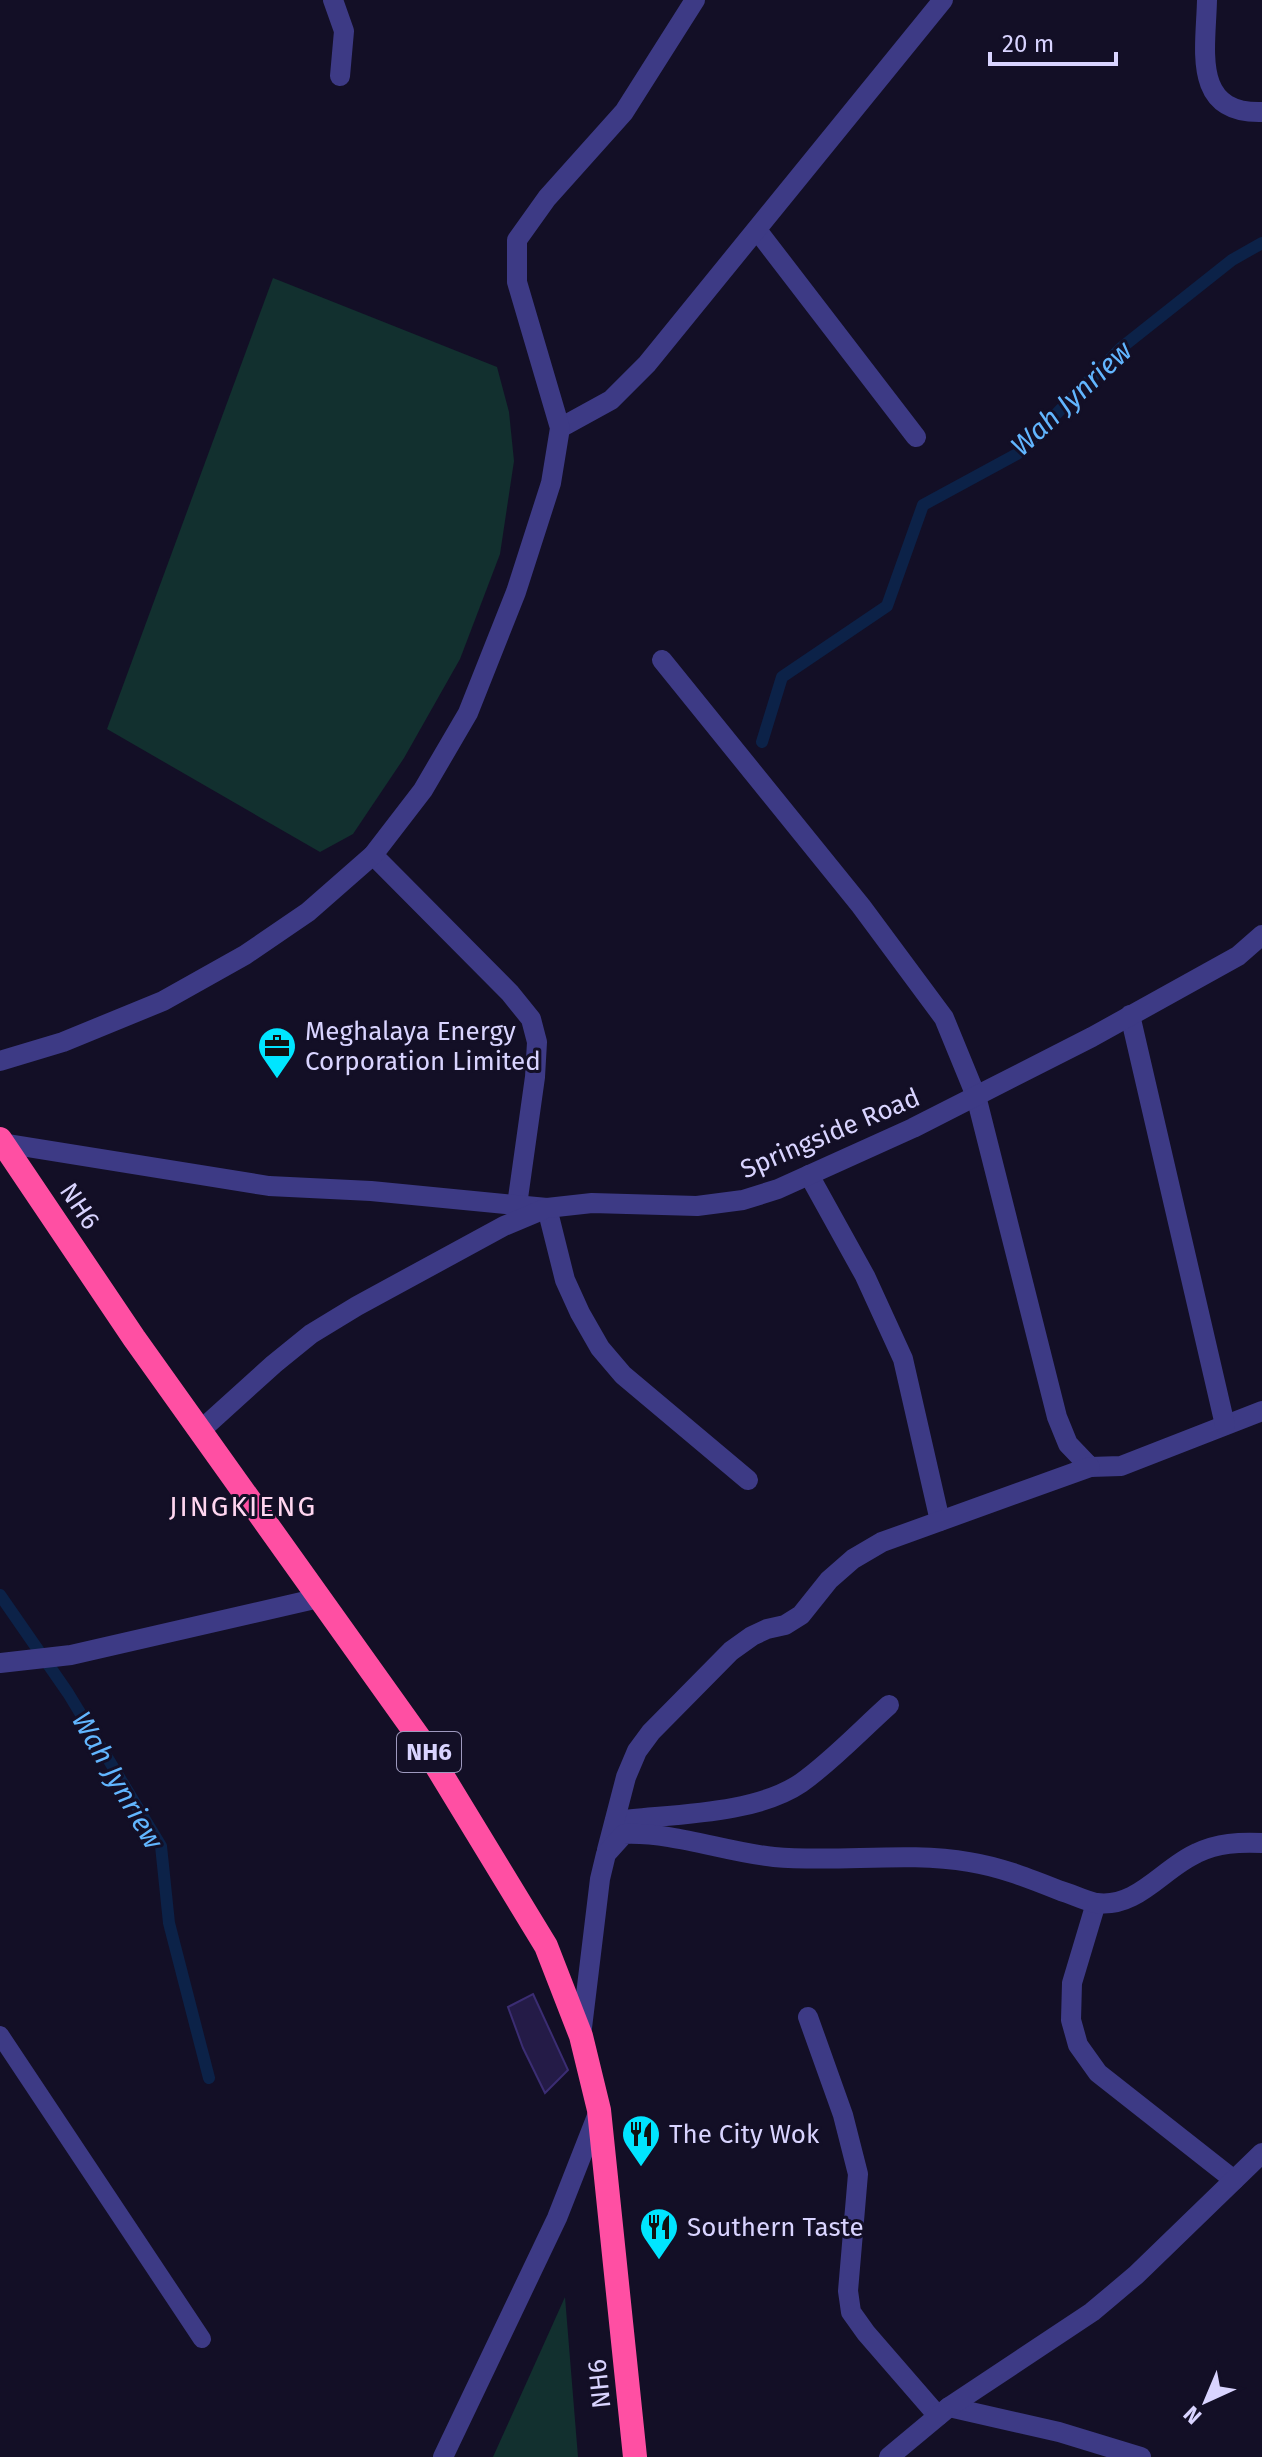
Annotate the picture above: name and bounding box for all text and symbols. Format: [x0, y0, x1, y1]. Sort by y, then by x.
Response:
scale bar [990, 16, 1116, 66]
text: 20 m [1002, 30, 1054, 58]
water label: Wah Jynriew [1004, 333, 1139, 463]
place label: Meghalaya Energy Corporation Limited [305, 1016, 541, 1077]
office icon: Meghalaya Energy Corporation Limited [256, 1025, 298, 1080]
street label: Springside Road [736, 1082, 924, 1185]
street label: NH6 [53, 1177, 106, 1235]
district label: JINGKIENG [169, 1490, 317, 1523]
water label: Wah Jynriew [65, 1706, 171, 1856]
road number: NH6 [397, 1732, 461, 1772]
restaurant icon: The City Wok [620, 2113, 662, 2168]
place label: The City Wok [669, 2119, 820, 2150]
restaurant icon: Southern Taste [638, 2206, 680, 2261]
place label: Southern Taste [687, 2212, 864, 2243]
street label: NH6 [582, 2358, 617, 2410]
north arrow [1166, 2361, 1246, 2441]
text: N [1178, 2400, 1207, 2430]

